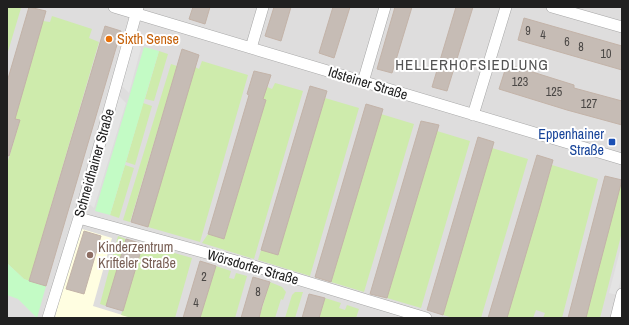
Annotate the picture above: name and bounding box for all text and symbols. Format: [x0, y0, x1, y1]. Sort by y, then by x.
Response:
house number: 9 [525, 23, 531, 39]
house number: 4 [540, 27, 546, 43]
place label: Sixth Sense [117, 30, 179, 48]
marker: Sixth Sense [104, 34, 114, 44]
house number: 6 [564, 34, 570, 50]
house number: 8 [578, 39, 584, 55]
house number: 10 [601, 46, 611, 62]
district label: HELLERHOFSIEDLUNG [395, 54, 549, 75]
street label: Idsteiner Straße [326, 62, 410, 104]
house number: 123 [512, 74, 528, 90]
house number: 125 [546, 84, 563, 100]
house number: 127 [581, 96, 598, 112]
street label: Schneidhainer Straße [70, 107, 118, 219]
place label: Eppenhainer Straße [538, 125, 604, 159]
marker: Eppenhainer Straße [607, 137, 617, 147]
place label: Kinderzentrum Krifteler Straße [98, 238, 176, 272]
street label: Wörsdorfer Straße [205, 245, 301, 289]
marker: Kinderzentrum Krifteler Straße [85, 250, 95, 260]
house number: 2 [201, 269, 207, 285]
house number: 8 [255, 284, 261, 300]
house number: 4 [193, 295, 199, 311]

